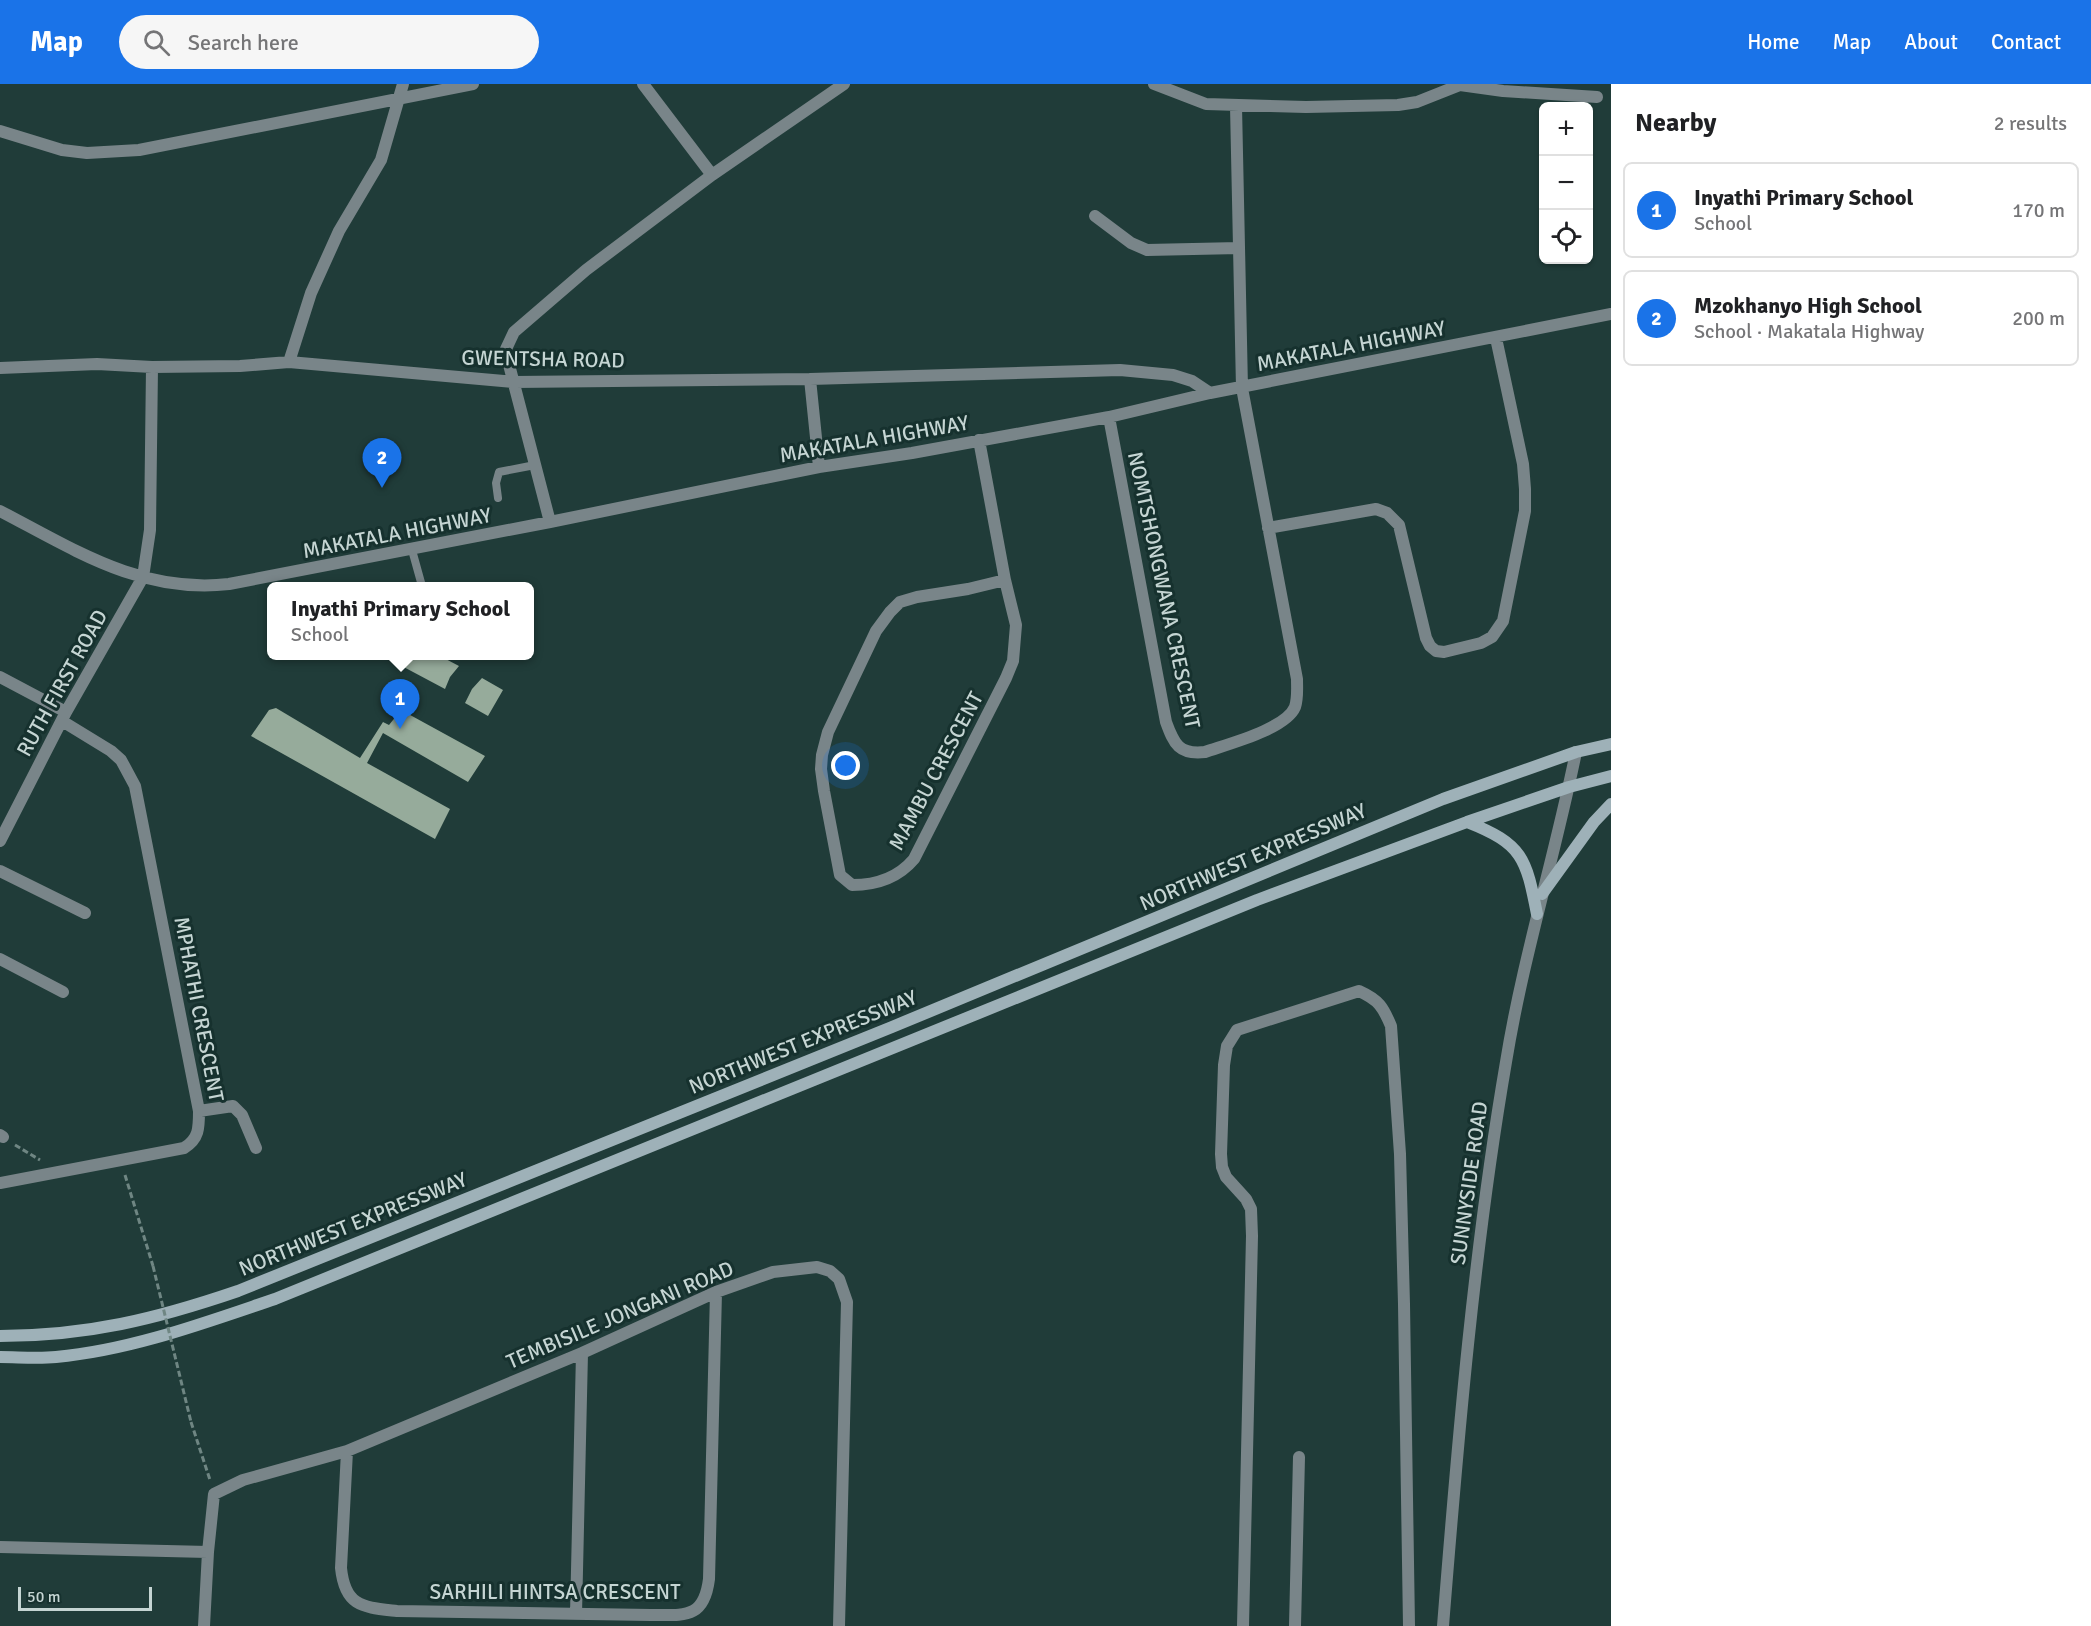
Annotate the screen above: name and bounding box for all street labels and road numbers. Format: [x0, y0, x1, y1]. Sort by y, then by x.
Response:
street label: MAKATALA HIGHWAY [1254, 315, 1448, 377]
street label: GWENTSHA ROAD [461, 345, 625, 373]
street label: MAKATALA HIGHWAY [777, 409, 971, 468]
street label: NOMTSHONGWANA CRESCENT [1122, 449, 1206, 731]
street label: MAKATALA HIGHWAY [300, 502, 494, 564]
street label: RUTH FIRST ROAD [11, 605, 113, 761]
street label: MAMBU CRESCENT [883, 687, 989, 855]
street label: NORTHWEST EXPRESSWAY [1136, 797, 1371, 917]
street label: MPHATHI CRESCENT [168, 914, 230, 1104]
street label: NORTHWEST EXPRESSWAY [685, 984, 921, 1100]
street label: SUNNYSIDE ROAD [1445, 1100, 1493, 1266]
street label: NORTHWEST EXPRESSWAY [235, 1166, 471, 1282]
street label: TEMBISILE JONGANI ROAD [503, 1255, 737, 1375]
street label: SARHILI HINTSA CRESCENT [430, 1579, 681, 1605]

